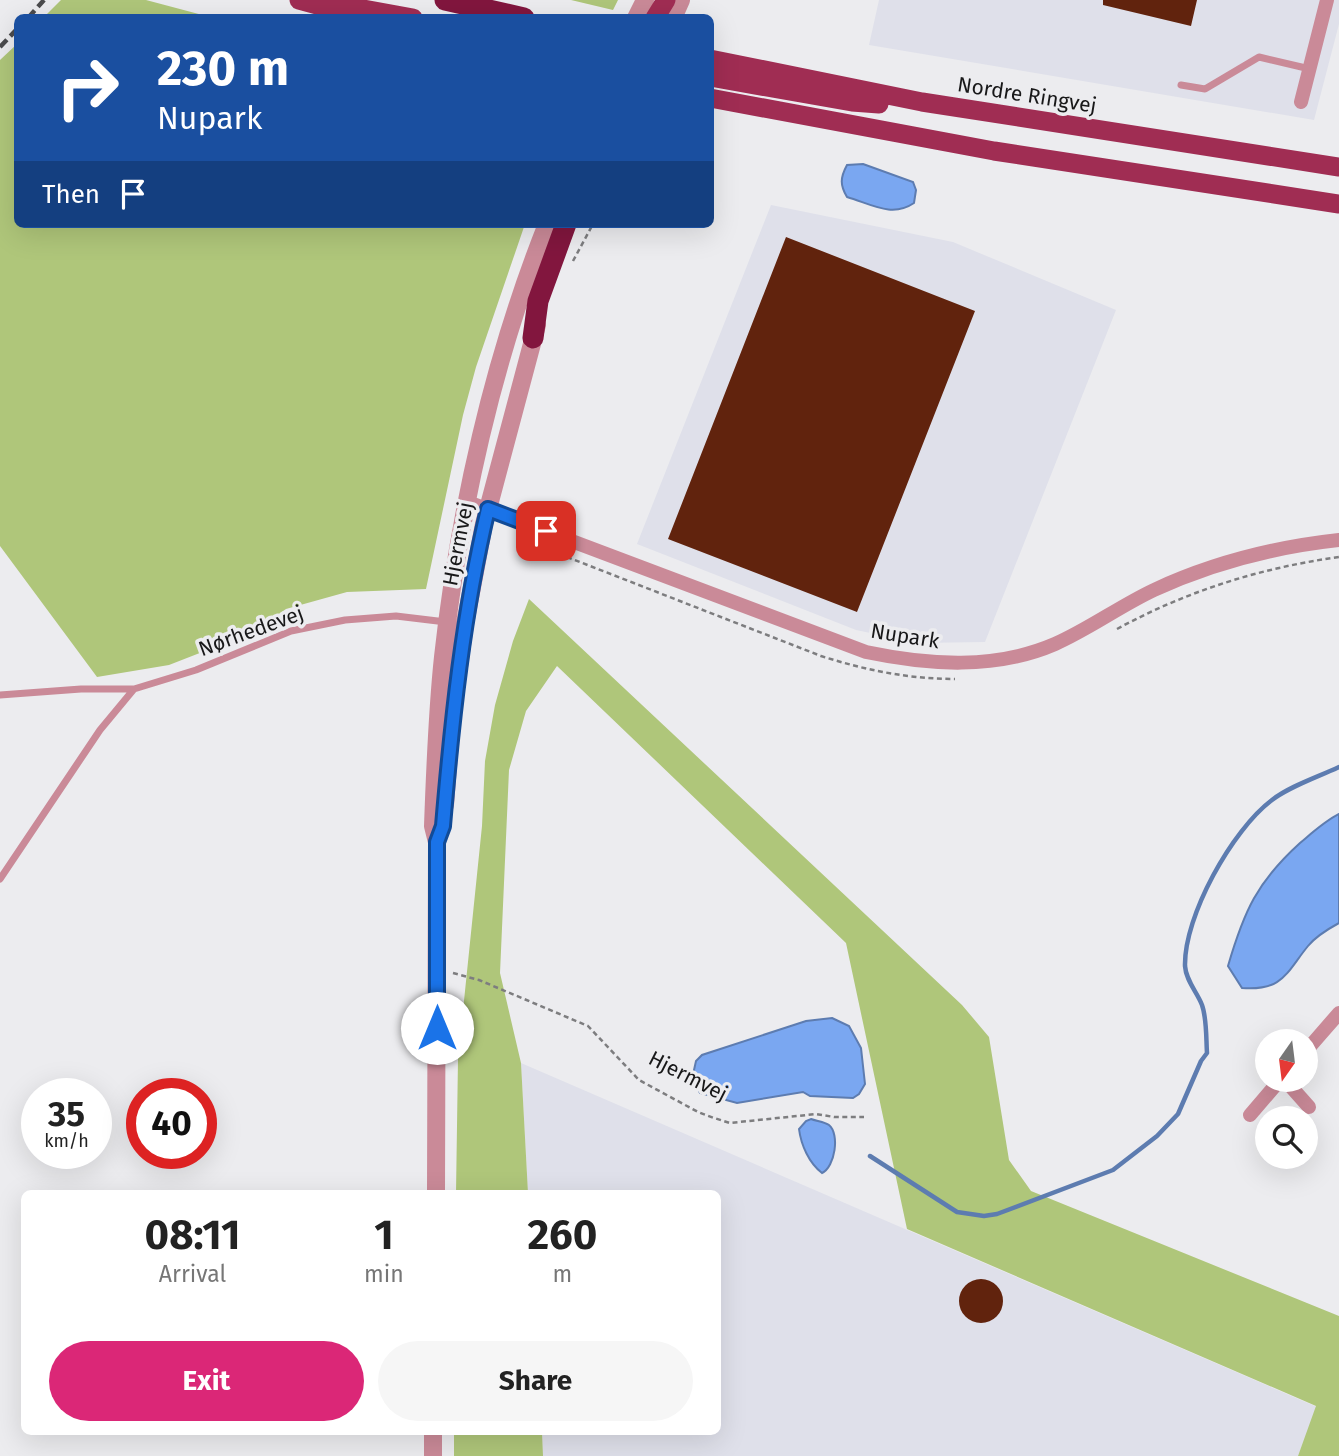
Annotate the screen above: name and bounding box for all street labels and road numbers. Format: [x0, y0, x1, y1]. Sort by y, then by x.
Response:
street label: Nordre Ringvej [956, 71, 1098, 119]
street label: Hjermvej [437, 500, 479, 588]
street label: Nørhedevej [195, 600, 307, 662]
street label: Nupark [869, 618, 941, 654]
street label: Hjermvej [644, 1045, 732, 1107]

